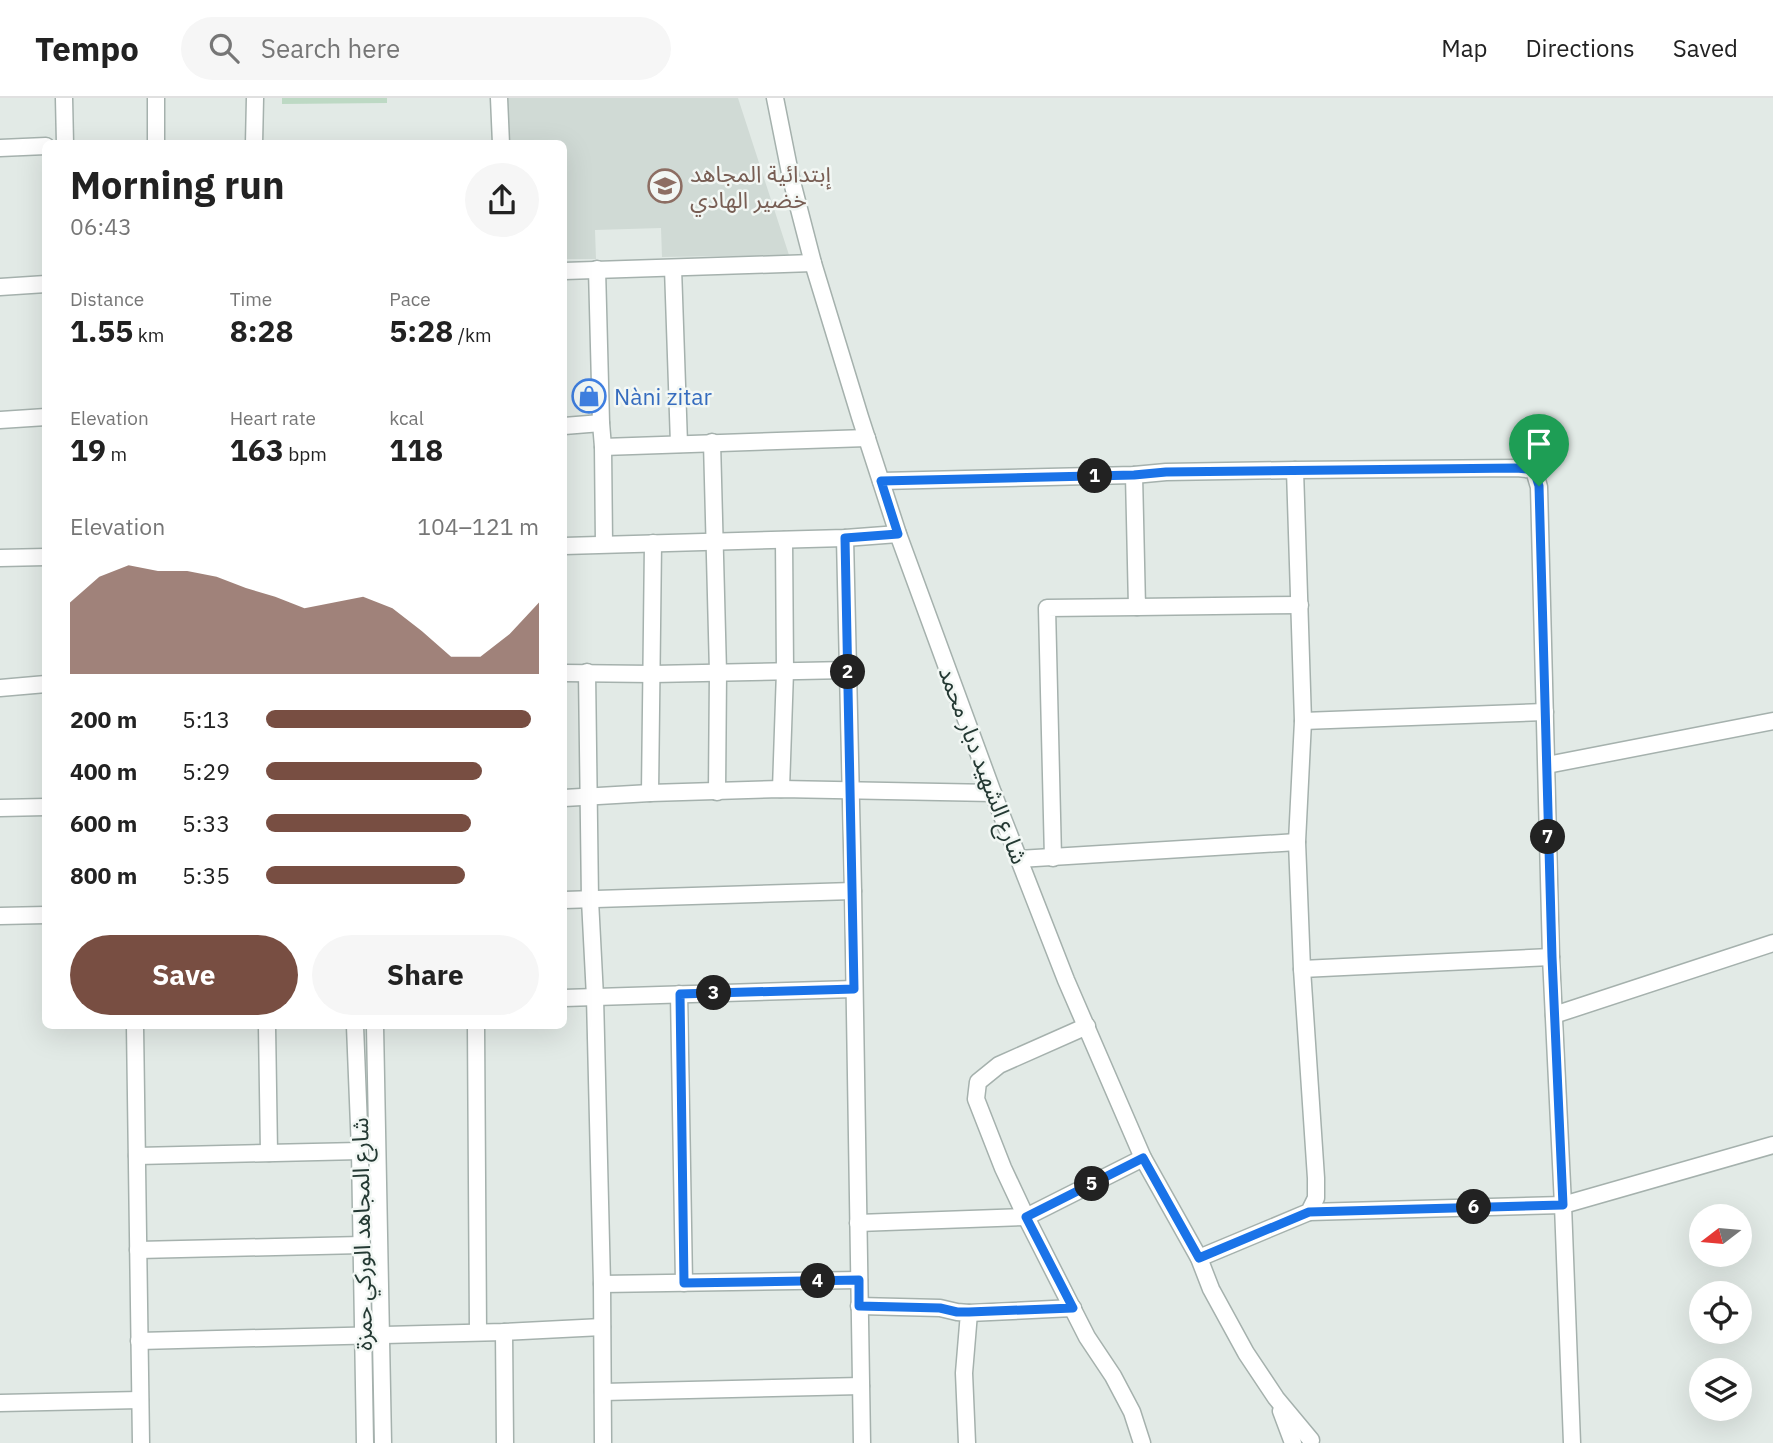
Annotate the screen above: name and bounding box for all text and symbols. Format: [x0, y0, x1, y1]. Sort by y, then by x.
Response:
search box [181, 17, 671, 80]
text: Tempo [35, 27, 139, 70]
icon: search [205, 29, 243, 67]
text: Search here [261, 31, 400, 65]
text: Map [1441, 32, 1487, 64]
text: Directions [1525, 32, 1635, 64]
text: Saved [1673, 32, 1738, 64]
place label: إبتدائية المجاهد خضير الهادي [690, 158, 832, 217]
text: Morning run [70, 160, 285, 209]
button: share [465, 163, 539, 237]
school or university icon: إبتدائية المجاهد خضير الهادي [646, 167, 684, 205]
text: 06:43 [70, 211, 132, 241]
text: Distance [70, 287, 144, 311]
text: Time [230, 287, 272, 311]
text: Pace [389, 287, 431, 311]
text: 1.55 [70, 311, 133, 350]
text: 8:28 [230, 311, 294, 350]
text: 5:28 [389, 311, 453, 350]
text: km [133, 323, 164, 347]
text: /km [453, 323, 492, 347]
shop icon: Nàni zitar [570, 377, 608, 415]
place label: Nàni zitar [614, 381, 713, 411]
text: Elevation [70, 406, 149, 430]
text: Heart rate [230, 406, 316, 430]
text: kcal [389, 406, 424, 430]
pin [1509, 414, 1569, 486]
icon: arrive [1520, 425, 1558, 463]
text: 19 [70, 430, 106, 469]
text: 163 [230, 430, 284, 469]
text: 118 [389, 430, 443, 469]
text: m [106, 442, 127, 466]
text: bpm [284, 442, 327, 466]
pin: 1 [1078, 458, 1112, 494]
text: 1 [1089, 463, 1100, 487]
text: Elevation [70, 511, 165, 541]
text: 104–121 m [417, 511, 539, 541]
pin: 2 [830, 654, 866, 690]
text: 2 [842, 659, 853, 683]
street label: شارع الشهيد دبار محمد [930, 662, 1035, 869]
text: 200 m [70, 704, 137, 734]
text: 5:13 [182, 704, 230, 734]
text: 400 m [70, 756, 137, 786]
text: 5:29 [182, 756, 230, 786]
text: 600 m [70, 808, 137, 838]
text: 5:33 [182, 808, 230, 838]
pin: 7 [1530, 820, 1566, 854]
text: 7 [1542, 824, 1553, 848]
text: 800 m [70, 860, 137, 890]
text: 5:35 [182, 860, 230, 890]
button: Save [70, 935, 298, 1015]
button: Share [312, 935, 539, 1015]
pin: 3 [696, 976, 732, 1010]
text: 3 [708, 980, 719, 1004]
street label: شارع المجاهد الوركي حمزة [344, 1117, 381, 1351]
pin: 5 [1074, 1166, 1110, 1202]
text: 5 [1086, 1171, 1097, 1195]
pin: 6 [1456, 1190, 1492, 1224]
text: 6 [1468, 1194, 1479, 1218]
north arrow [1689, 1204, 1752, 1267]
map controls [1689, 1204, 1752, 1421]
pin: 4 [800, 1264, 836, 1298]
text: 4 [812, 1268, 823, 1292]
button: locate [1689, 1281, 1752, 1344]
button: layers [1689, 1358, 1752, 1421]

